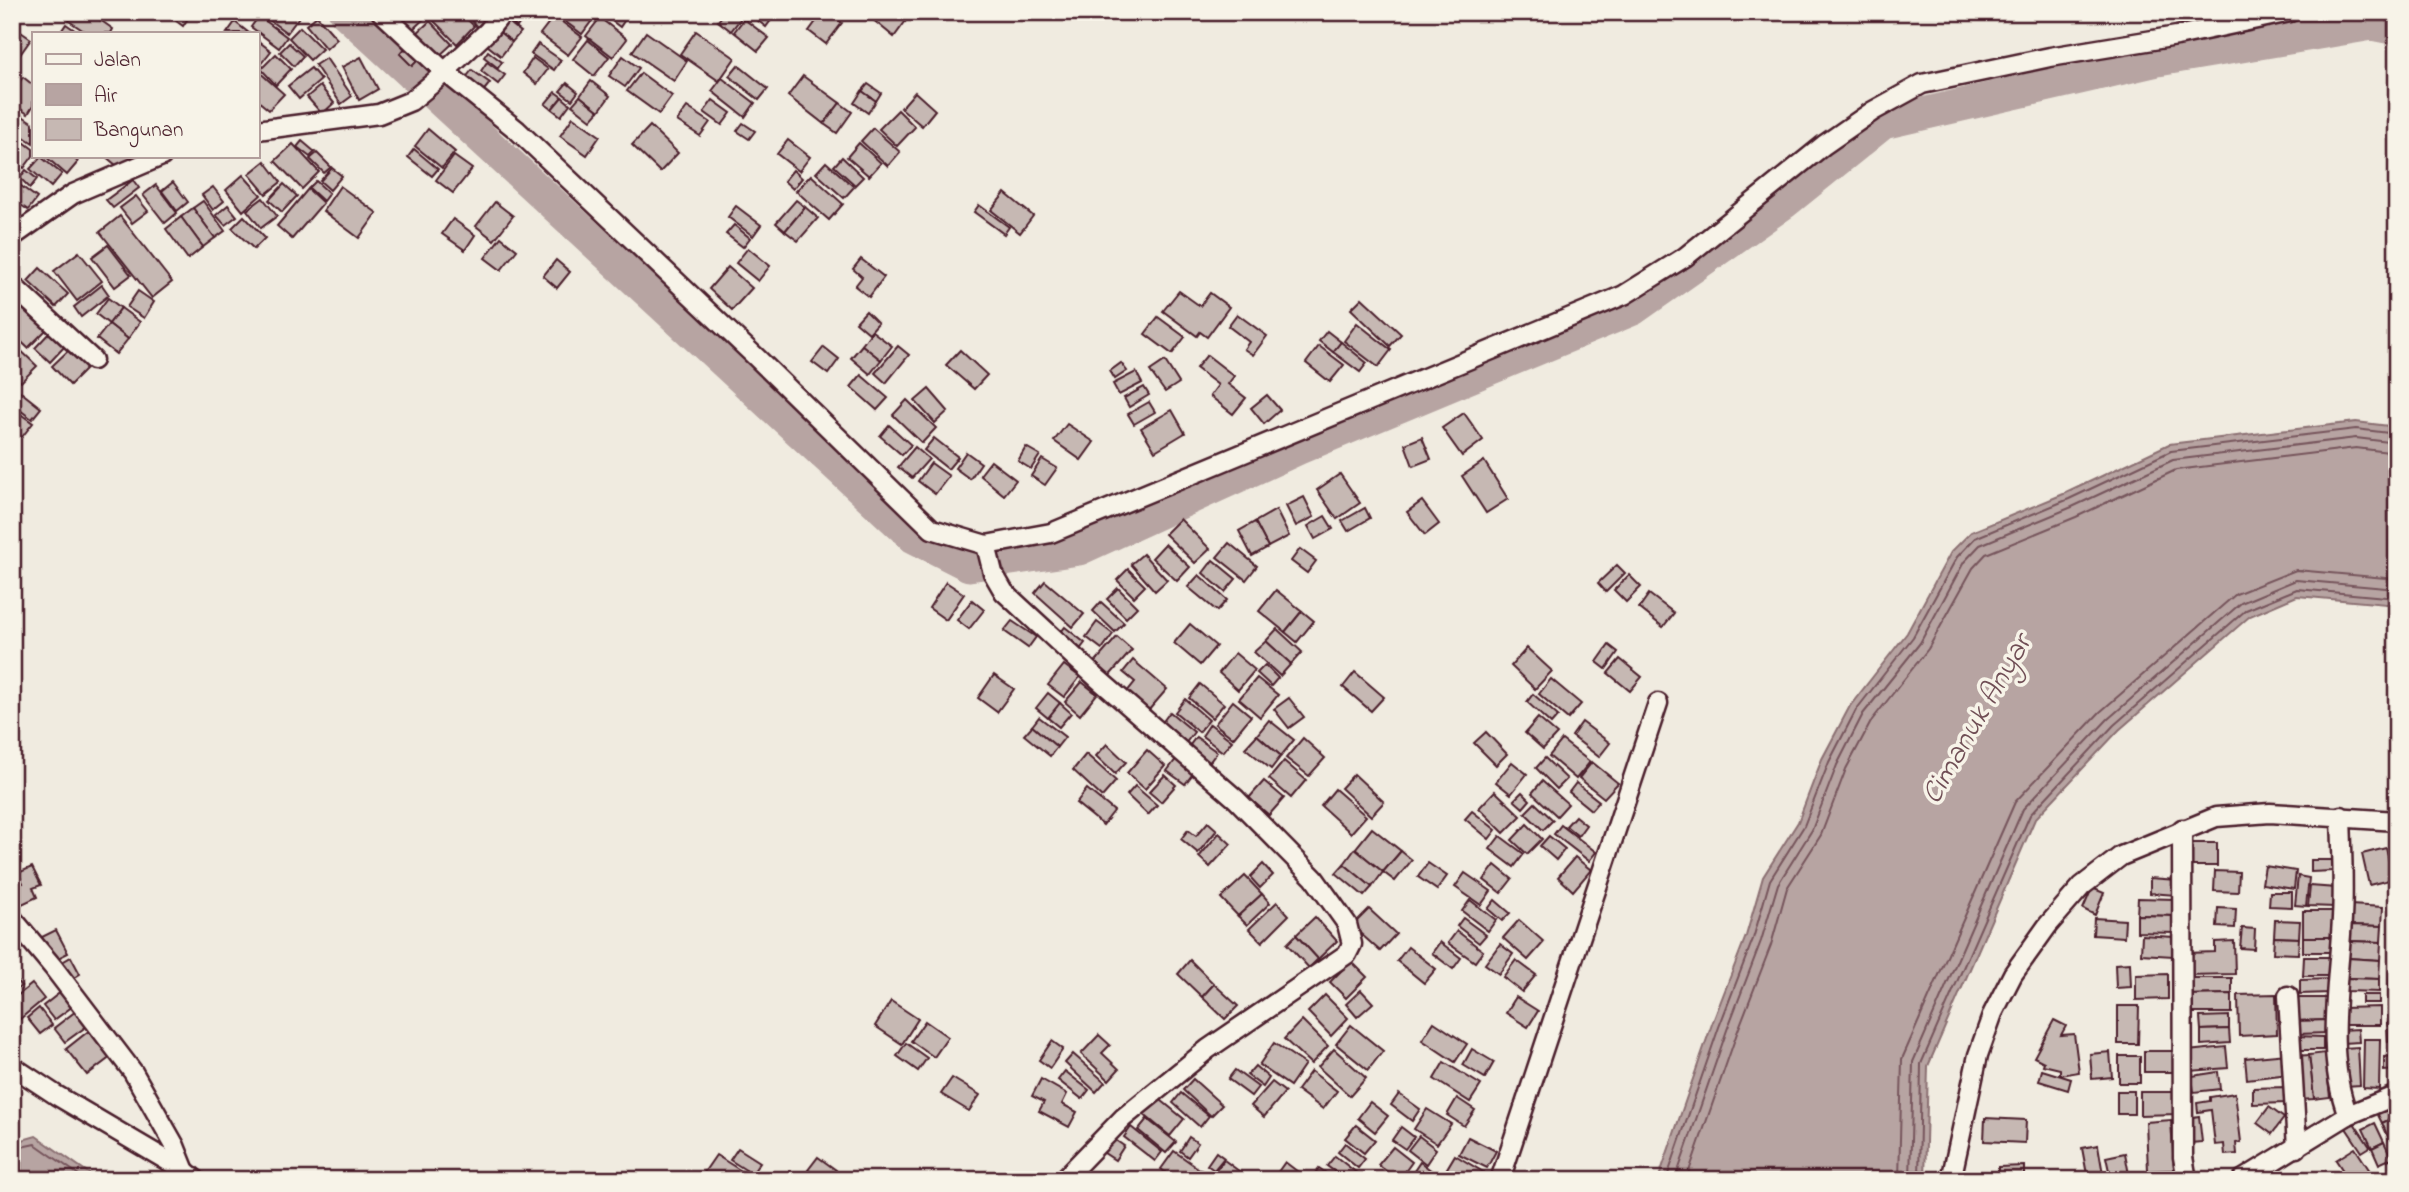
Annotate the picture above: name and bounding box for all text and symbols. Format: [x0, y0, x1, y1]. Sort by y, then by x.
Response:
legend [32, 32, 259, 158]
text: Jalan [94, 46, 141, 76]
text: Air [94, 82, 118, 112]
text: Bangunan [93, 116, 183, 148]
water label: Cimanuk Anyar [1912, 624, 2046, 813]

